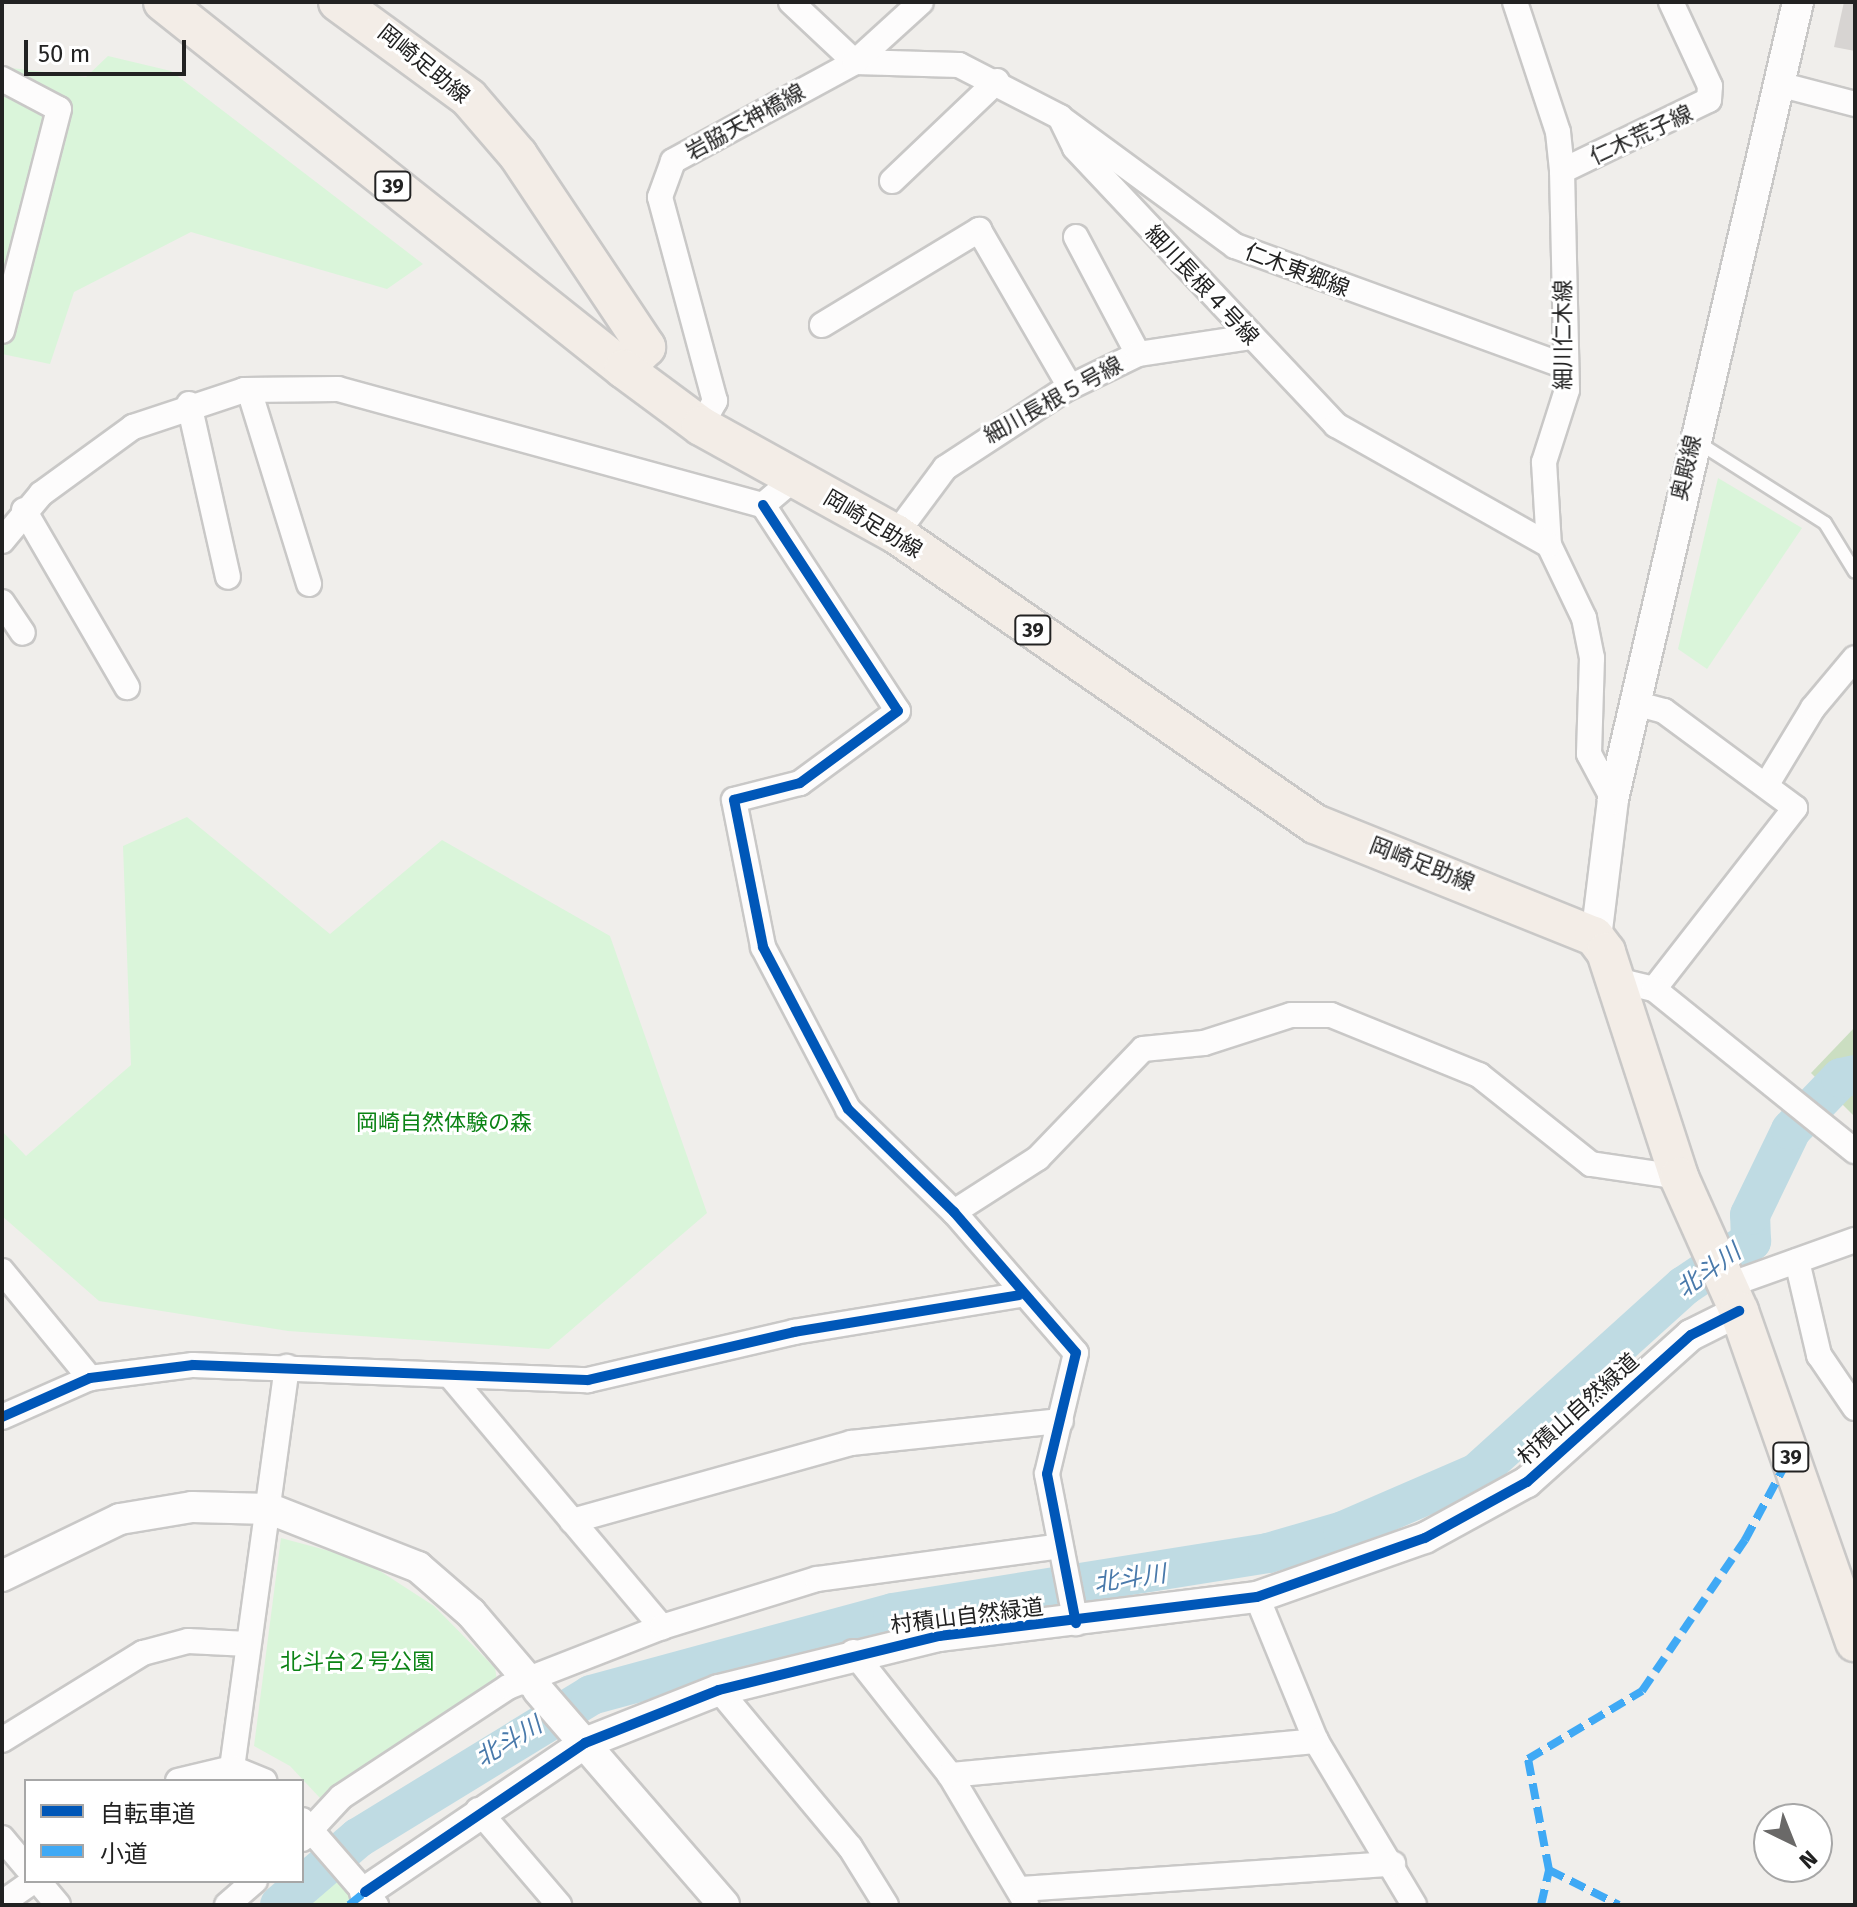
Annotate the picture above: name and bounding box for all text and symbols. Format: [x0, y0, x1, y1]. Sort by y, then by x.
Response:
street label: 岡崎足助線 [373, 19, 475, 109]
scale bar [28, 24, 190, 74]
text: 50 m [38, 40, 90, 68]
street label: 岩脇天神橋線 [681, 78, 809, 166]
street label: 仁木荒子線 [1586, 100, 1696, 170]
road number: 39 [373, 170, 413, 202]
street label: 細川長根４号線 [1140, 220, 1264, 350]
street label: 仁木東郷線 [1241, 238, 1353, 302]
street label: 細川仁木線 [1550, 280, 1576, 390]
street label: 細川長根５号線 [979, 351, 1127, 449]
street label: 奥殿線 [1666, 433, 1706, 503]
street label: 岡崎足助線 [819, 484, 927, 564]
road number: 39 [1013, 614, 1053, 646]
street label: 岡崎足助線 [1366, 832, 1478, 896]
park label: 岡崎自然体験の森 [356, 1110, 532, 1136]
water label: 北斗川 [1671, 1238, 1747, 1304]
street label: 村積山自然緑道 [1512, 1348, 1644, 1470]
road number: 39 [1771, 1441, 1811, 1473]
water label: 北斗川 [1092, 1560, 1168, 1598]
street label: 村積山自然緑道 [889, 1594, 1045, 1638]
park label: 北斗台２号公園 [280, 1649, 434, 1675]
water label: 北斗川 [471, 1711, 547, 1773]
legend [24, 1779, 304, 1883]
text: 自転車道 [100, 1800, 196, 1828]
north arrow [1753, 1803, 1833, 1883]
text: 小道 [100, 1840, 148, 1868]
text: N [1794, 1845, 1823, 1874]

